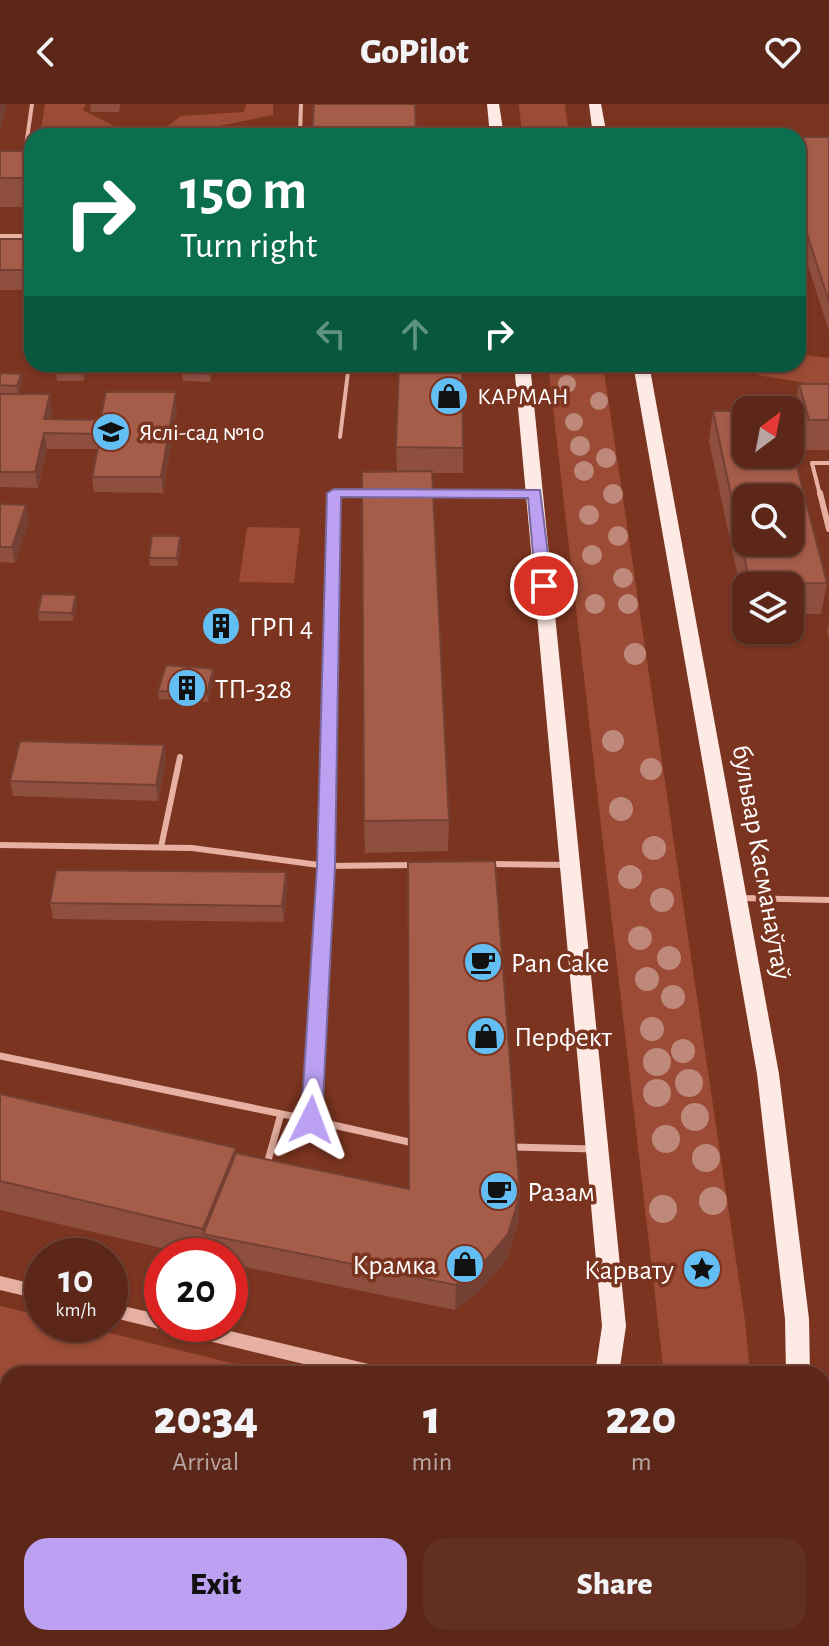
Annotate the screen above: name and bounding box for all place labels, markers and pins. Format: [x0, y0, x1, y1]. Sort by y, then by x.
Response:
shop icon: КАРМАН [428, 375, 470, 417]
place label: КАРМАН [477, 385, 569, 409]
school or university icon: Яслі-сад №10 [90, 411, 132, 453]
place label: Яслі-сад №10 [139, 421, 265, 445]
pin [510, 552, 578, 620]
building icon: ГРП 4 [200, 605, 242, 647]
place label: ГРП 4 [249, 614, 313, 642]
building icon: ТП-328 [166, 667, 208, 709]
place label: ТП-328 [215, 676, 292, 704]
cafe icon: Pan Cake [462, 941, 504, 983]
place label: Pan Cake [511, 950, 609, 978]
shop icon: Перфект [465, 1015, 507, 1057]
place label: Перфект [514, 1024, 613, 1052]
cafe icon: Разам [478, 1170, 520, 1212]
place label: Разам [527, 1179, 595, 1207]
shop icon: Крамка [444, 1243, 486, 1285]
place icon: Карвату [681, 1248, 723, 1290]
place label: Крамка [352, 1252, 437, 1280]
place label: Карвату [584, 1257, 674, 1285]

